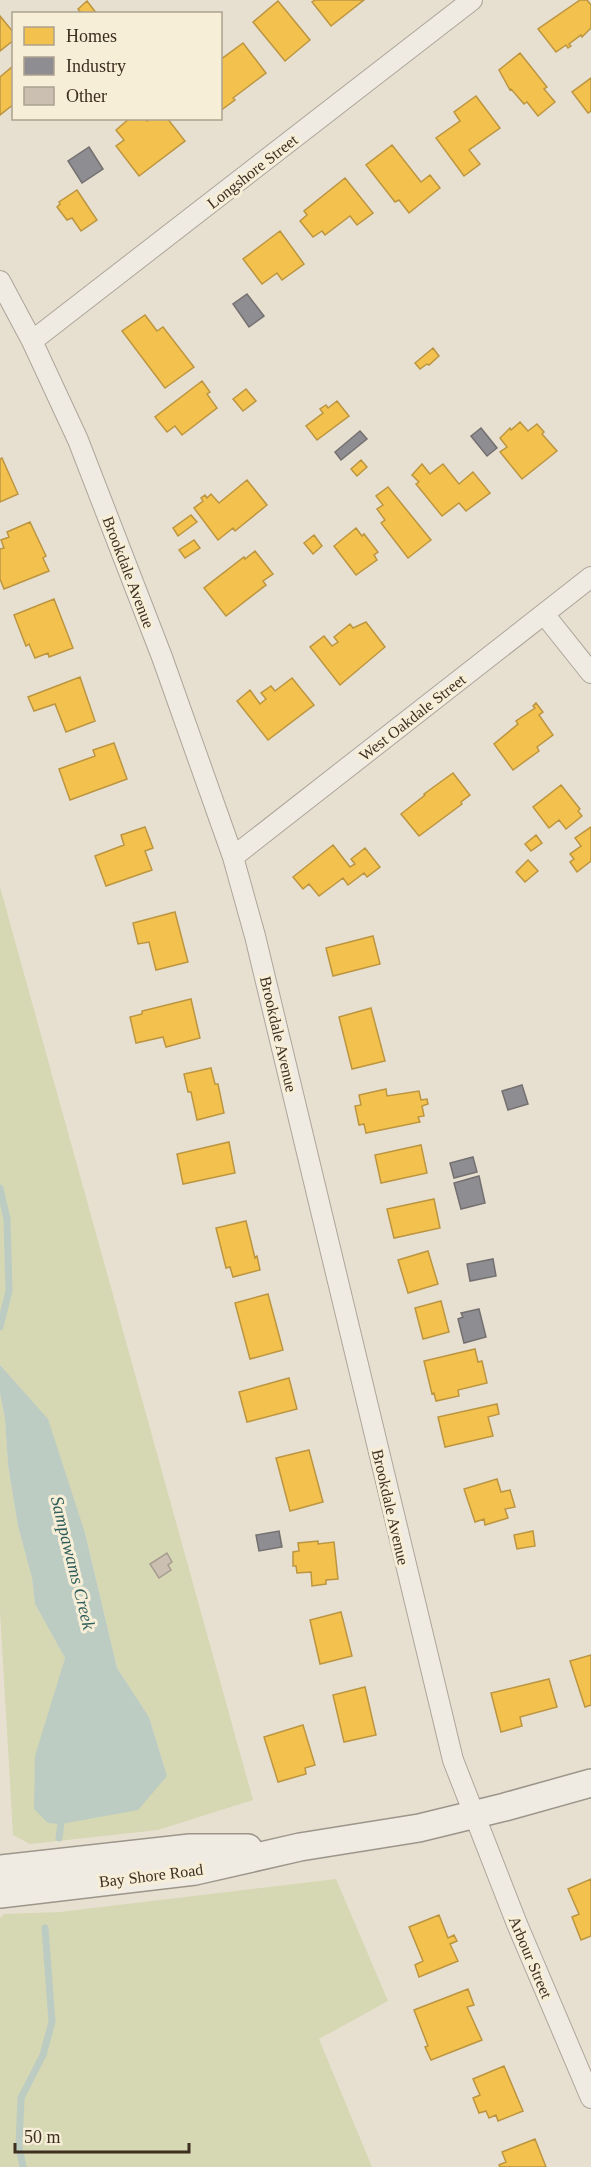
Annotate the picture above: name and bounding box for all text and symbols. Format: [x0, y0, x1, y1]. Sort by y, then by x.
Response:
legend [12, 12, 222, 120]
text: Homes [66, 26, 117, 46]
text: Industry [66, 56, 126, 76]
text: Other [66, 86, 107, 106]
street label: Longshore Street [204, 131, 302, 213]
street label: Brookdale Avenue [99, 514, 158, 630]
street label: West Oakdale Street [356, 670, 469, 764]
street label: Brookdale Avenue [257, 975, 300, 1094]
street label: Brookdale Avenue [369, 1448, 412, 1567]
water label: Sampawams Creek [47, 1494, 99, 1633]
street label: Bay Shore Road [98, 1861, 204, 1891]
street label: Arbour Street [506, 1914, 556, 2001]
scale bar [15, 2116, 189, 2154]
text: 50 m [24, 2127, 61, 2147]

